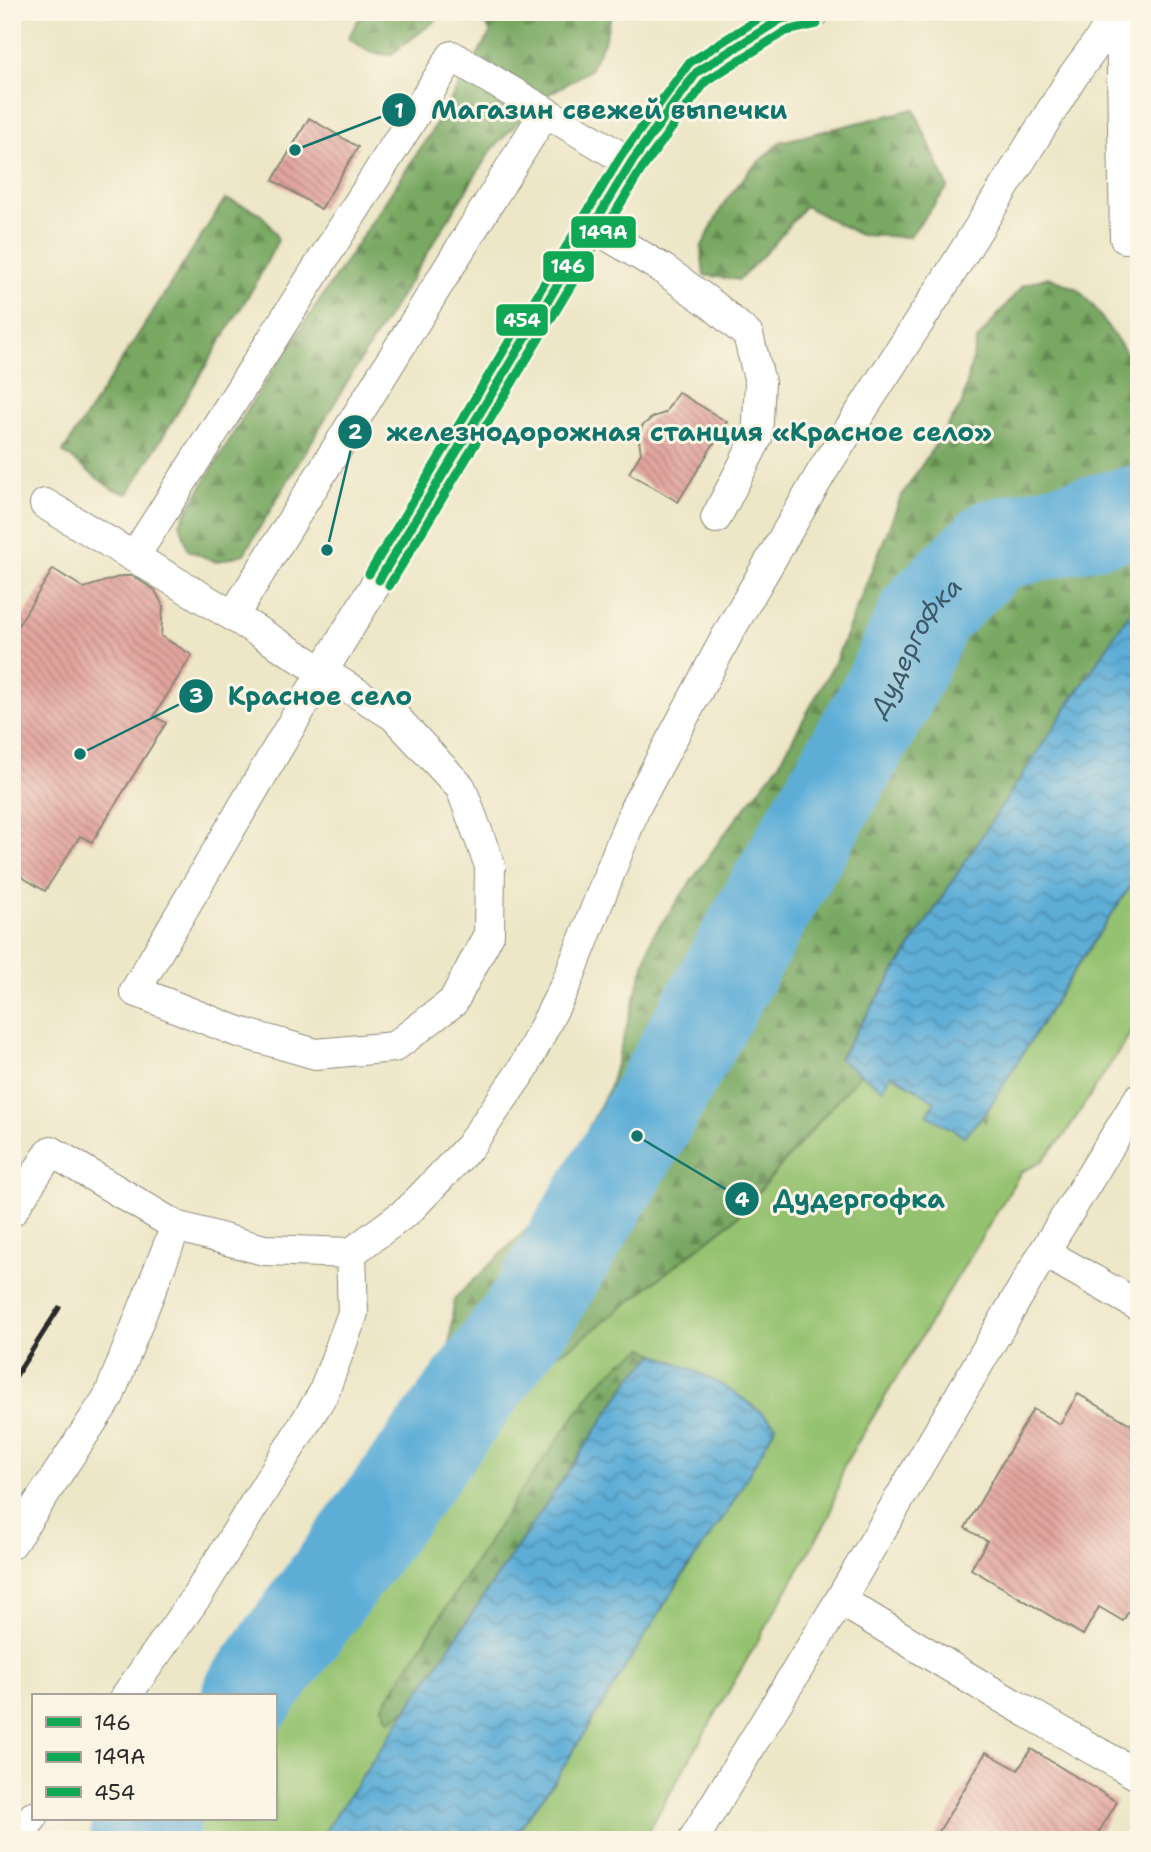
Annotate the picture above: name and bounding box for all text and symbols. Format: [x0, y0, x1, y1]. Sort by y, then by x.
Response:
callout: Магазин свежей выпечки [382, 87, 801, 134]
text: Магазин свежей выпечки [431, 92, 787, 127]
text: 1 [394, 97, 404, 125]
line badge: 149А [570, 215, 637, 249]
text: 149А [579, 220, 627, 245]
line badge: 146 [542, 250, 595, 283]
text: 146 [551, 254, 585, 279]
line badge: 454 [495, 303, 549, 337]
text: 454 [503, 308, 542, 333]
callout: железнодорожная станция «Красное село» [338, 408, 1006, 455]
text: железнодорожная станция «Красное село» [386, 414, 992, 449]
text: 2 [348, 418, 363, 446]
water label: Дудергофка [860, 569, 969, 725]
callout: Красное село [178, 672, 426, 719]
text: Красное село [228, 678, 412, 713]
text: 3 [189, 682, 203, 710]
callout: Дудергофка [724, 1176, 959, 1223]
text: Дудергофка [773, 1181, 945, 1216]
text: 4 [735, 1186, 750, 1214]
legend [32, 1694, 276, 1820]
text: 146 [94, 1709, 131, 1737]
text: 149А [94, 1743, 146, 1771]
text: 454 [94, 1779, 135, 1807]

